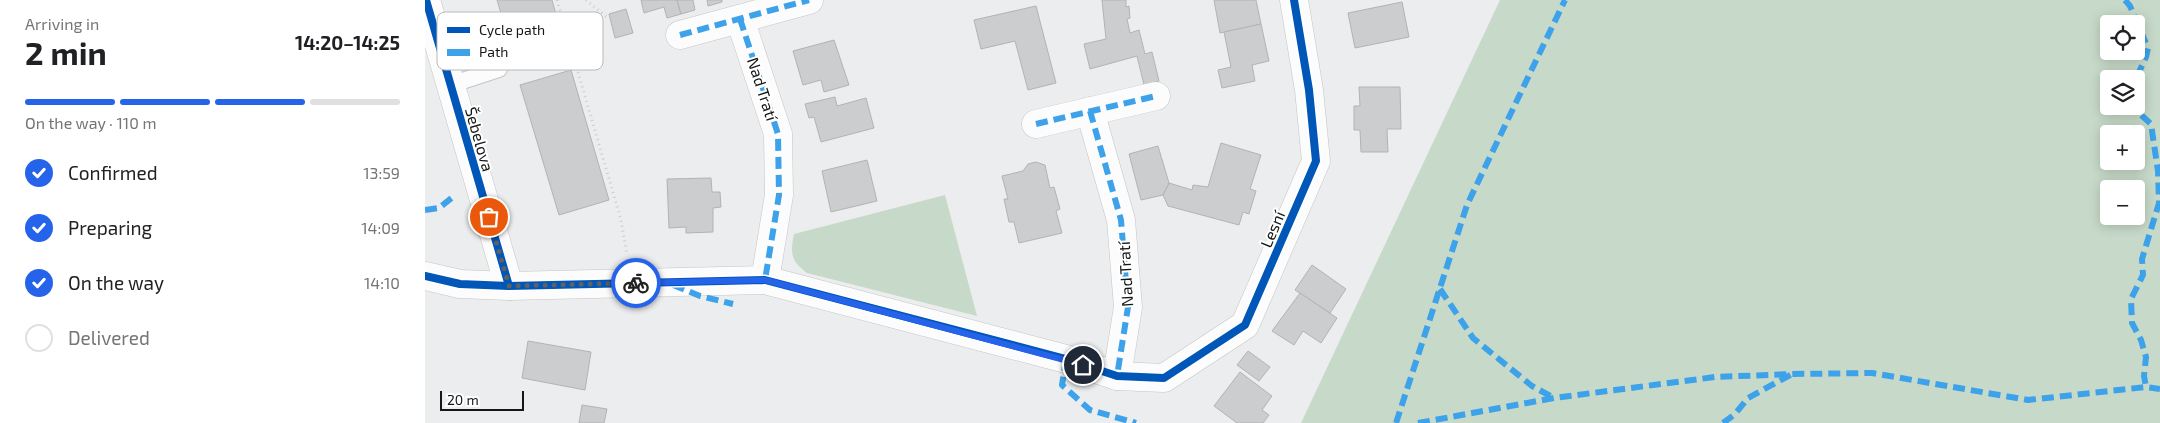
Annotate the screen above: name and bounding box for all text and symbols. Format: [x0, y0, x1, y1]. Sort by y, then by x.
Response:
legend [437, 12, 603, 70]
text: Arriving in [25, 14, 99, 33]
map controls [2100, 15, 2145, 225]
button: locate [2100, 15, 2145, 60]
text: Cycle path [479, 21, 545, 38]
text: 14:20–14:25 [295, 31, 400, 54]
text: 2 min [25, 33, 107, 71]
text: Path [479, 43, 508, 60]
street label: Nad Tratí [744, 55, 782, 124]
button: layers [2100, 70, 2145, 115]
street label: Šebelova [462, 105, 498, 173]
text: On the way · 110 m [25, 113, 156, 132]
button: + [2100, 125, 2145, 170]
icon: check [25, 159, 53, 187]
text: Confirmed [68, 161, 158, 184]
text: 13:59 [363, 163, 400, 182]
button: − [2100, 180, 2145, 225]
pin [468, 196, 510, 238]
icon: bag [475, 203, 503, 231]
street label: Lesní [1256, 207, 1289, 250]
icon: check [25, 214, 53, 242]
text: Preparing [68, 216, 152, 239]
text: 14:09 [361, 218, 400, 237]
street label: Nad Tratí [1114, 240, 1136, 307]
courier [611, 258, 661, 308]
icon: check [25, 269, 53, 297]
icon: bike [622, 269, 650, 297]
text: On the way [68, 271, 164, 294]
text: 14:10 [364, 273, 400, 292]
text: Delivered [68, 326, 150, 349]
pin [1062, 344, 1104, 386]
icon: home [1069, 351, 1097, 379]
scale bar [440, 388, 524, 411]
text: 20 m [447, 391, 479, 408]

